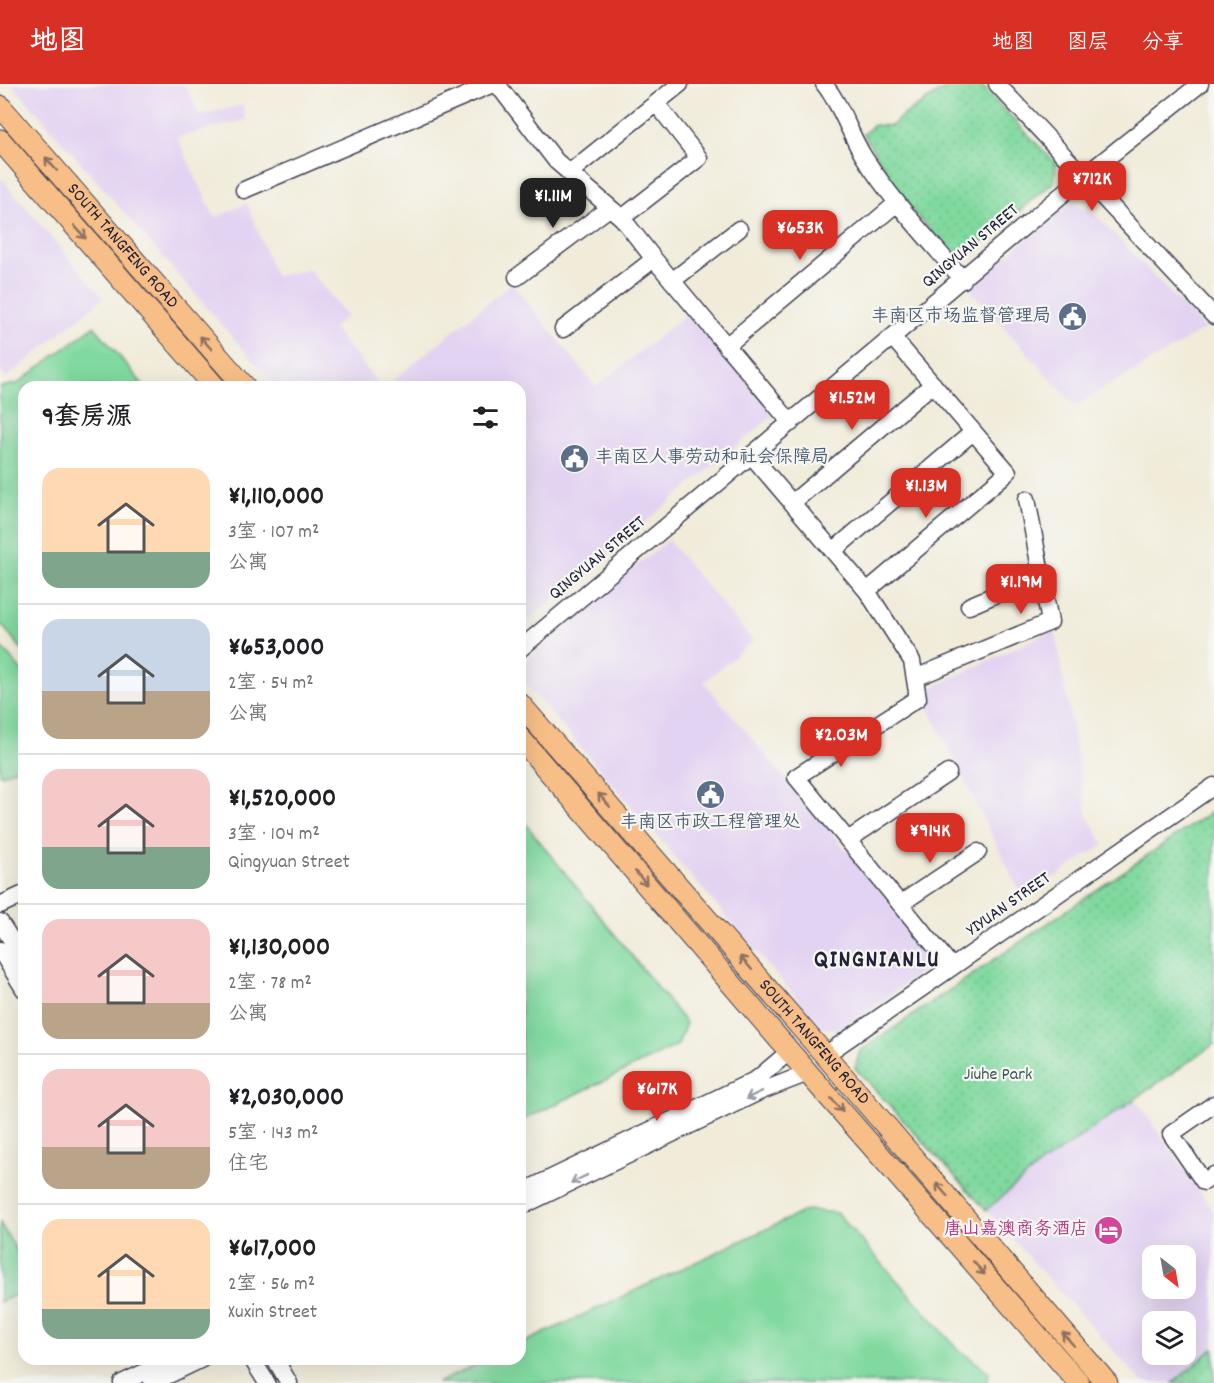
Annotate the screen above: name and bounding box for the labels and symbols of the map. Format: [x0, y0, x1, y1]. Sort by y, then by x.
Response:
one-way arrow [44, 156, 57, 172]
pin: ¥712K [1050, 161, 1134, 212]
street label: SOUTH TANGFENG ROAD [61, 178, 184, 314]
pin: ¥1.11M [504, 178, 602, 229]
street label: QINGYUAN STREET [917, 199, 1025, 295]
pin: ¥653K [758, 210, 842, 261]
one-way arrow [73, 224, 87, 239]
public building icon: 丰南区市场监督管理局 [1056, 301, 1088, 333]
place label: 丰南区市场监督管理局 [871, 305, 1051, 330]
one-way arrow [199, 336, 213, 351]
pin: ¥1.52M [803, 380, 901, 431]
public building icon: 丰南区人事劳动和社会保障局 [558, 442, 590, 474]
place label: 丰南区人事劳动和社会保障局 [595, 446, 829, 471]
pin: ¥1.13M [877, 468, 975, 519]
street label: QINGYUAN STREET [544, 511, 652, 607]
pin: ¥1.19M [972, 564, 1070, 615]
pin: ¥2.03M [792, 717, 890, 768]
public building icon: 丰南区市政工程管理处 [694, 778, 726, 810]
one-way arrow [597, 793, 611, 808]
place label: 丰南区市政工程管理处 [620, 811, 800, 836]
pin: ¥914K [888, 813, 972, 864]
street label: YIYUAN STREET [962, 867, 1056, 943]
one-way arrow [634, 870, 648, 885]
district label: QINGNIANLU [814, 944, 940, 978]
one-way arrow [739, 956, 753, 971]
street label: SOUTH TANGFENG ROAD [752, 974, 875, 1111]
park label: Jiuhe Park [964, 1063, 1032, 1088]
pin: ¥617K [615, 1071, 699, 1122]
one-way arrow [746, 1089, 764, 1101]
one-way arrow [830, 1097, 844, 1112]
one-way arrow [570, 1174, 588, 1186]
one-way arrow [935, 1183, 949, 1199]
hotel icon: 唐山嘉澳商务酒店 [1093, 1214, 1125, 1246]
place label: 唐山嘉澳商务酒店 [944, 1218, 1088, 1243]
north arrow [1142, 1245, 1196, 1299]
one-way arrow [972, 1260, 986, 1275]
one-way arrow [1062, 1331, 1075, 1347]

